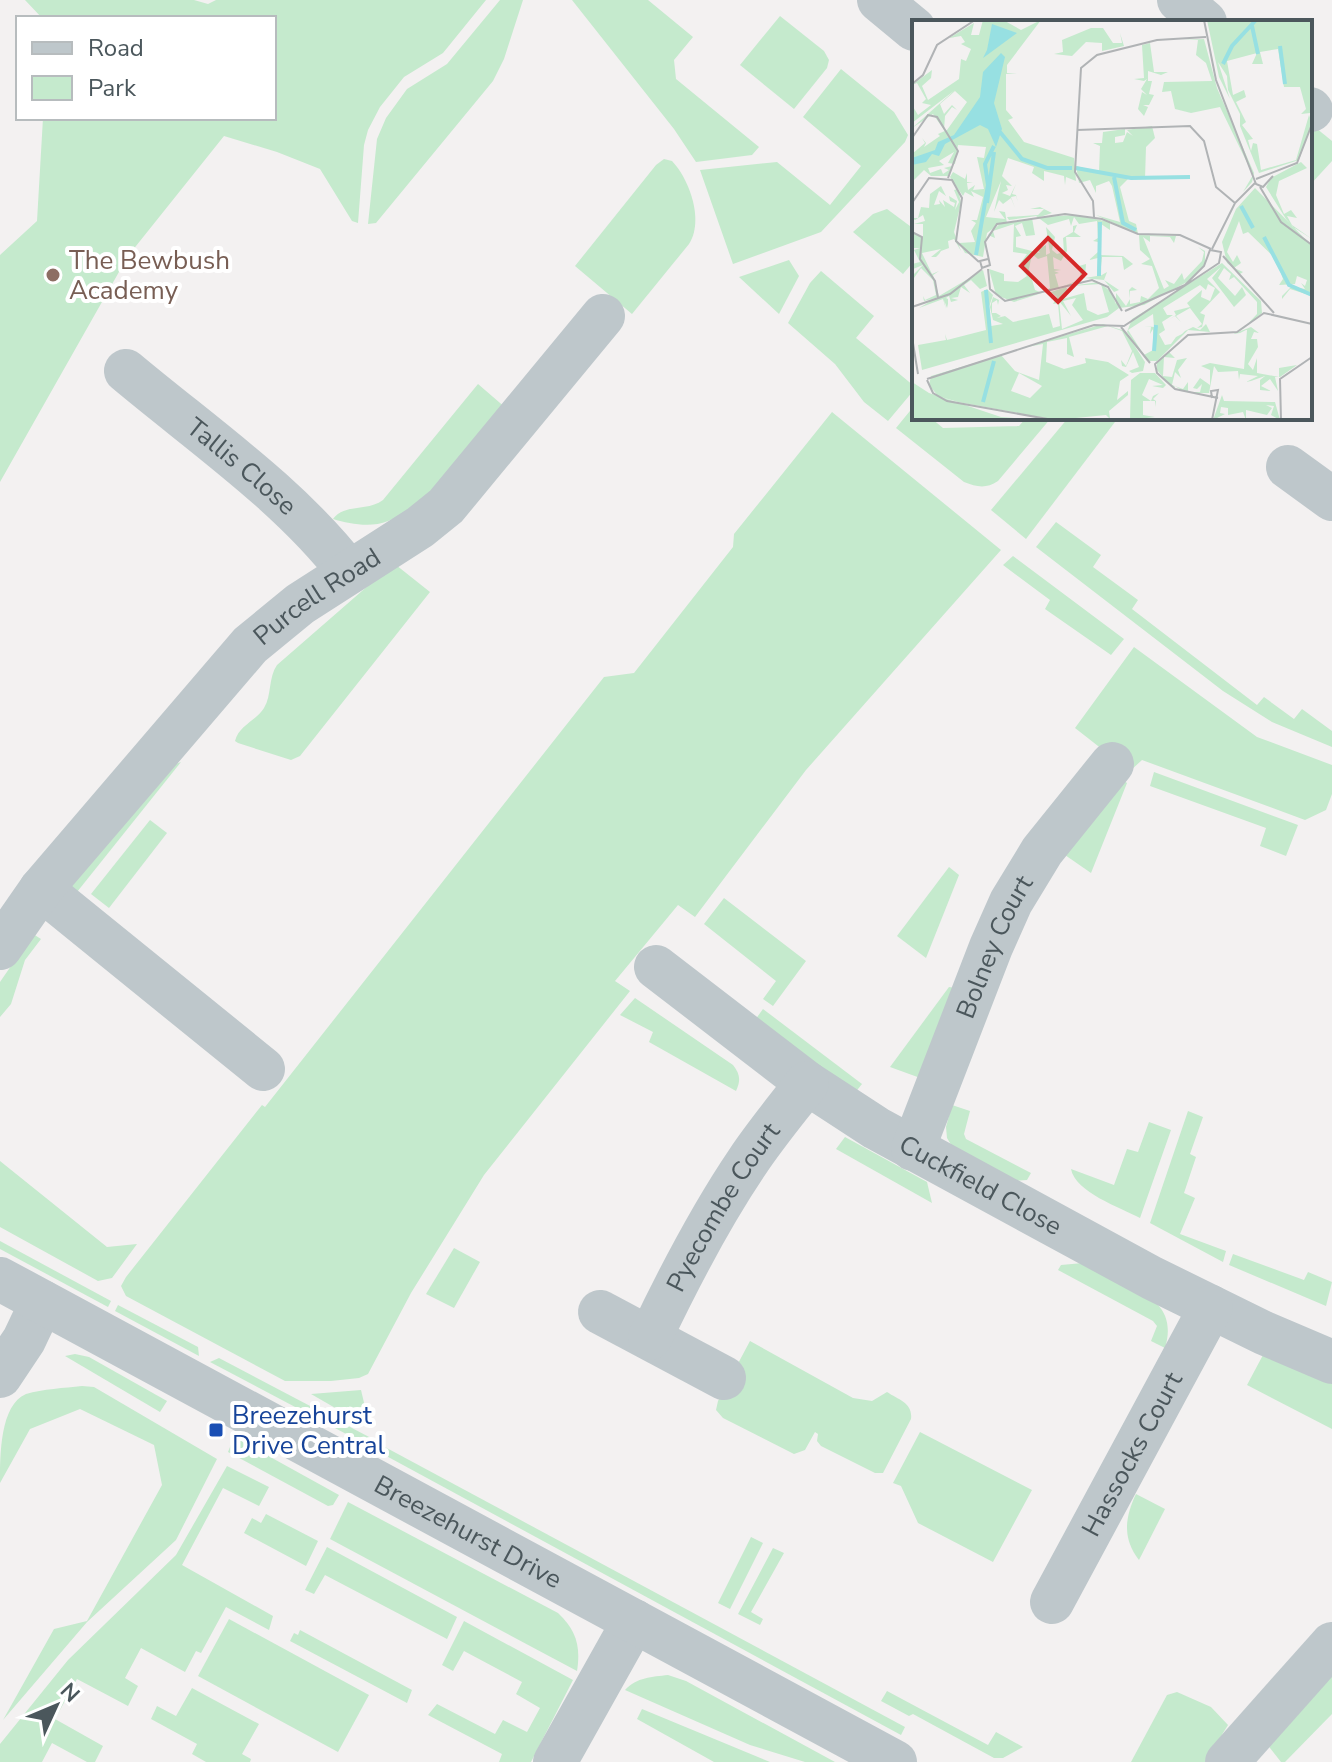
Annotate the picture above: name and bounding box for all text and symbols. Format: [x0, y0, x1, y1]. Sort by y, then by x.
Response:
legend [16, 16, 276, 120]
inset map [912, 20, 1312, 420]
text: Road [88, 32, 144, 64]
text: Park [88, 72, 137, 104]
place label: The Bewbush Academy [69, 243, 230, 308]
marker: The Bewbush Academy [44, 266, 62, 284]
street label: Tallis Close [179, 410, 304, 523]
street label: Purcell Road [246, 540, 387, 653]
street label: Bolney Court [948, 868, 1042, 1023]
street label: Pyecombe Court [658, 1115, 789, 1298]
street label: Cuckfield Close [893, 1127, 1068, 1244]
street label: Hassocks Court [1074, 1365, 1191, 1543]
place label: Breezehurst Drive Central [232, 1398, 386, 1463]
marker: Breezehurst Drive Central [207, 1421, 225, 1439]
street label: Breezehurst Drive [368, 1467, 568, 1597]
north arrow [16, 1666, 96, 1746]
text: N [53, 1676, 86, 1709]

